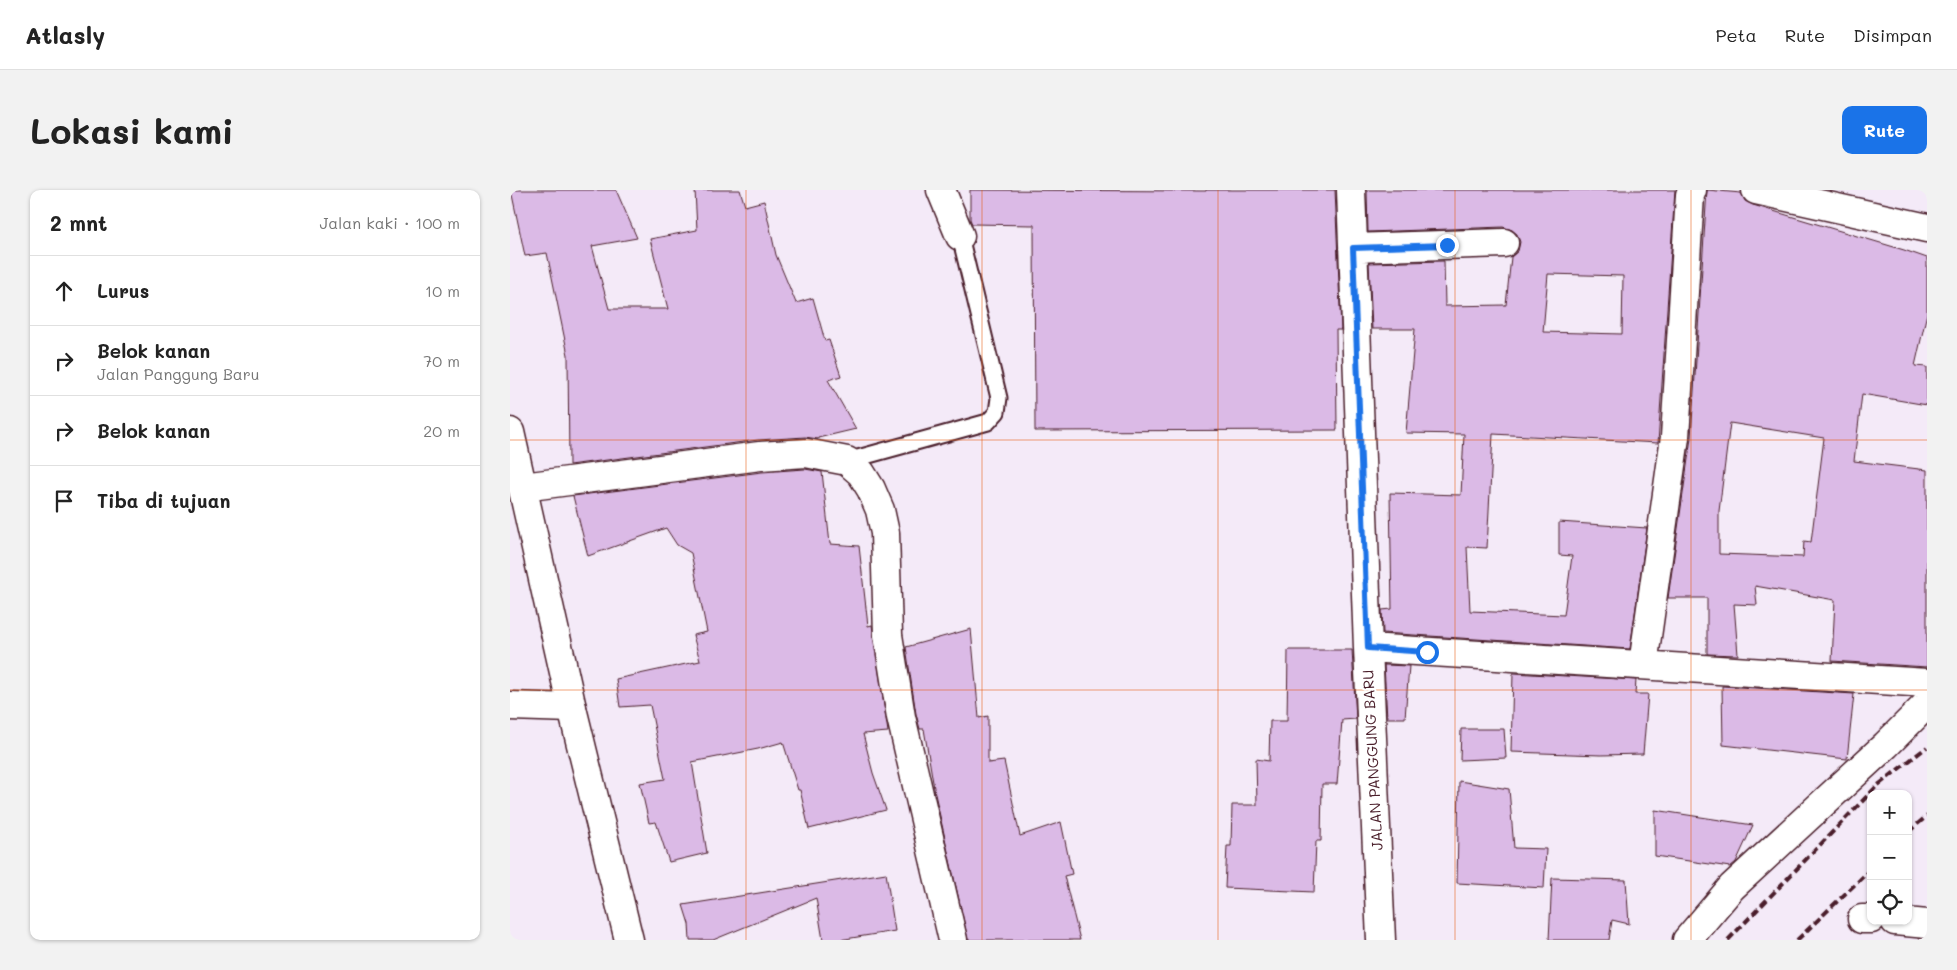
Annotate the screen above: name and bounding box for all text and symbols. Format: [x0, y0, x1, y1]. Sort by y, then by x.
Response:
text: Atlasly [25, 19, 105, 50]
text: Peta [1715, 23, 1757, 47]
text: Rute [1785, 23, 1825, 47]
text: Disimpan [1853, 23, 1932, 47]
button: Rute [1842, 106, 1927, 154]
text: Lokasi kami [30, 107, 234, 153]
text: 2 mnt [50, 209, 107, 236]
text: Jalan kaki · 100 m [319, 212, 460, 233]
route end [1436, 234, 1459, 257]
icon: ahead [50, 277, 78, 305]
text: Lurus [97, 278, 149, 303]
text: 10 m [425, 280, 460, 301]
text: Belok kanan [97, 338, 210, 363]
icon: right [50, 347, 78, 375]
text: 70 m [423, 350, 460, 371]
text: Jalan Panggung Baru [97, 363, 260, 384]
icon: right [50, 417, 78, 445]
text: Belok kanan [97, 418, 210, 443]
text: 20 m [423, 420, 460, 441]
icon: arrive [50, 487, 78, 515]
text: Tiba di tujuan [97, 488, 230, 513]
route start [1416, 641, 1439, 664]
street label: JALAN PANGGUNG BARU [1357, 669, 1387, 851]
map controls [1867, 790, 1912, 925]
button: + [1867, 790, 1912, 835]
button: − [1867, 835, 1912, 880]
button: locate [1867, 880, 1912, 925]

